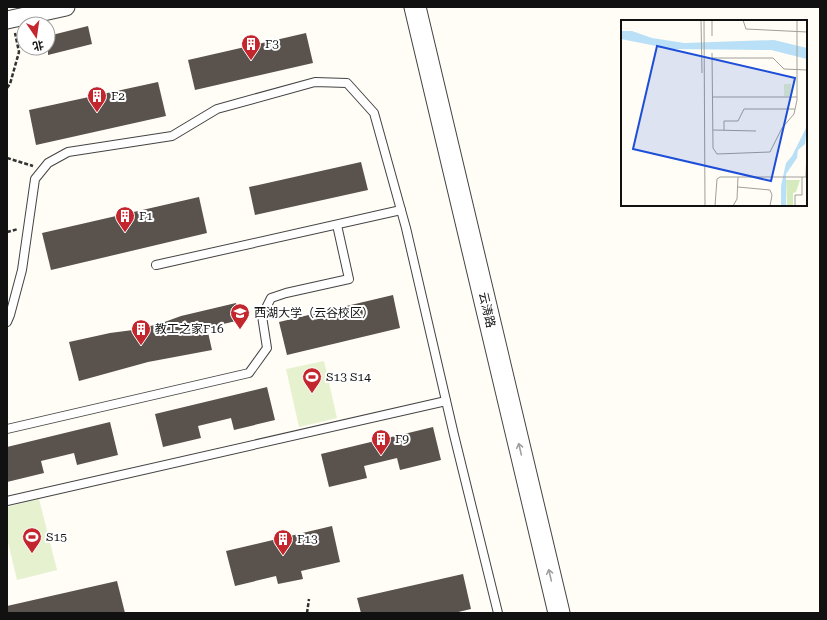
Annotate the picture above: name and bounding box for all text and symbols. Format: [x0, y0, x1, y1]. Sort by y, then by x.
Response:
north arrow [16, 16, 56, 56]
inset map [621, 20, 807, 206]
building icon: F3 [240, 33, 262, 61]
place label: F3 [265, 37, 279, 51]
text: 北 [31, 38, 45, 53]
building icon: F2 [86, 85, 108, 113]
place label: F2 [111, 89, 125, 103]
building icon: F1 [114, 205, 136, 233]
place label: F1 [139, 209, 153, 223]
street label: 云涛路 [476, 291, 498, 329]
school or university icon: 西湖大学（云谷校区） [229, 302, 251, 330]
place label: 西湖大学（云谷校区） [254, 306, 374, 320]
building icon: 教工之家F16 [130, 318, 152, 346]
place label: 教工之家F16 [155, 322, 224, 336]
sports icon: S13 S14 [301, 366, 323, 394]
place label: S13 S14 [326, 370, 371, 384]
building icon: F9 [370, 428, 392, 456]
place label: F9 [395, 432, 409, 446]
one-way arrow [515, 442, 523, 455]
sports icon: S15 [21, 526, 43, 554]
building icon: F13 [272, 528, 294, 556]
place label: S15 [46, 530, 67, 544]
place label: F13 [297, 532, 318, 546]
one-way arrow [545, 569, 553, 582]

